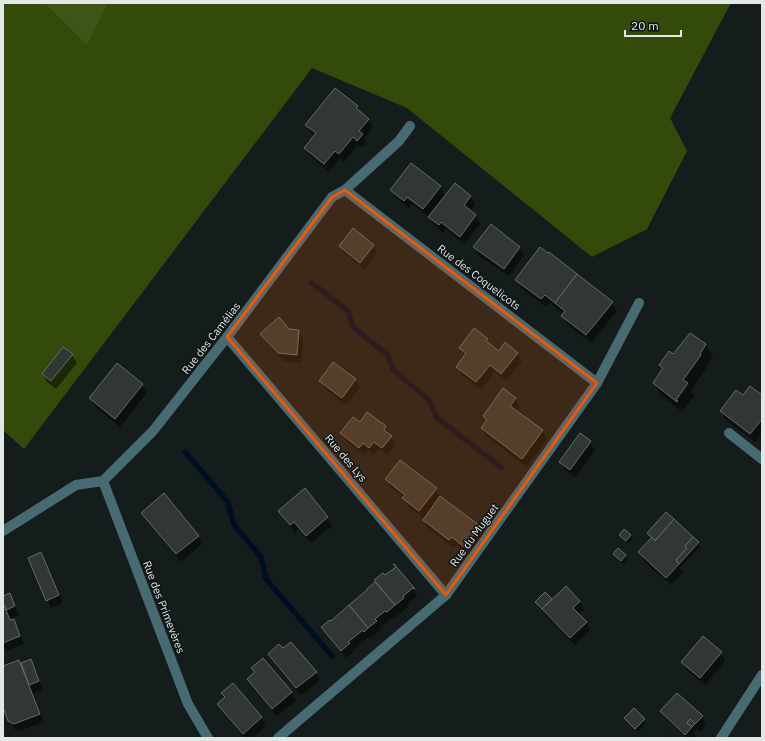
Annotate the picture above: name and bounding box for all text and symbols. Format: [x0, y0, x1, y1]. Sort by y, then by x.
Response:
scale bar [625, 12, 681, 38]
text: 20 m [631, 18, 659, 33]
street label: Rue des Coquelicots [435, 241, 523, 313]
street label: Rue des Camélias [179, 299, 243, 377]
street label: Rue des Lys [322, 431, 370, 485]
street label: Rue du Muguet [447, 501, 502, 569]
street label: Rue des Primevères [140, 559, 188, 655]

